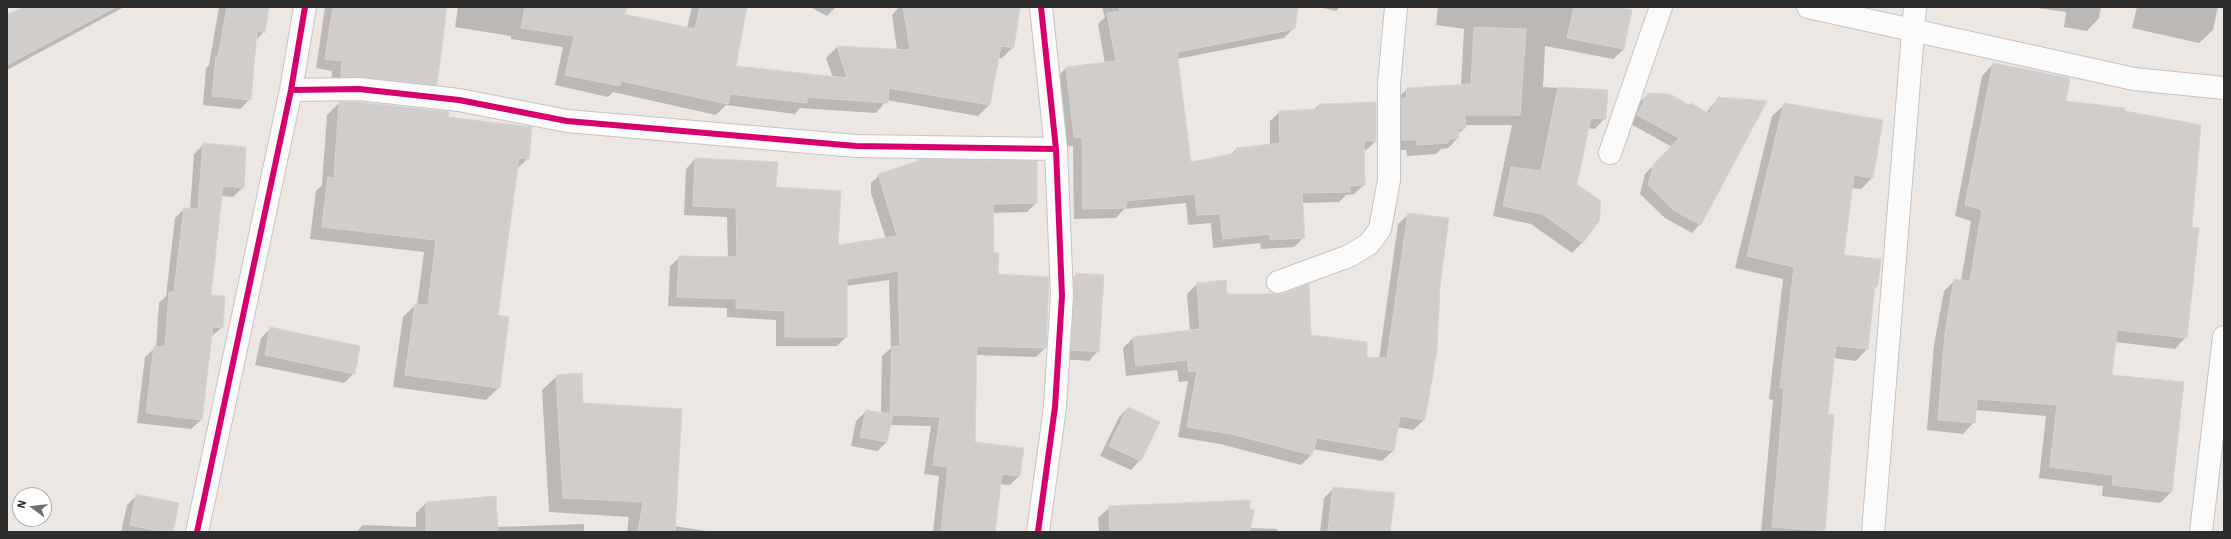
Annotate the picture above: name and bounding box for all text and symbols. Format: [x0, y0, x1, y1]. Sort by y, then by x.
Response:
north arrow [12, 487, 52, 527]
text: N [14, 498, 29, 510]

